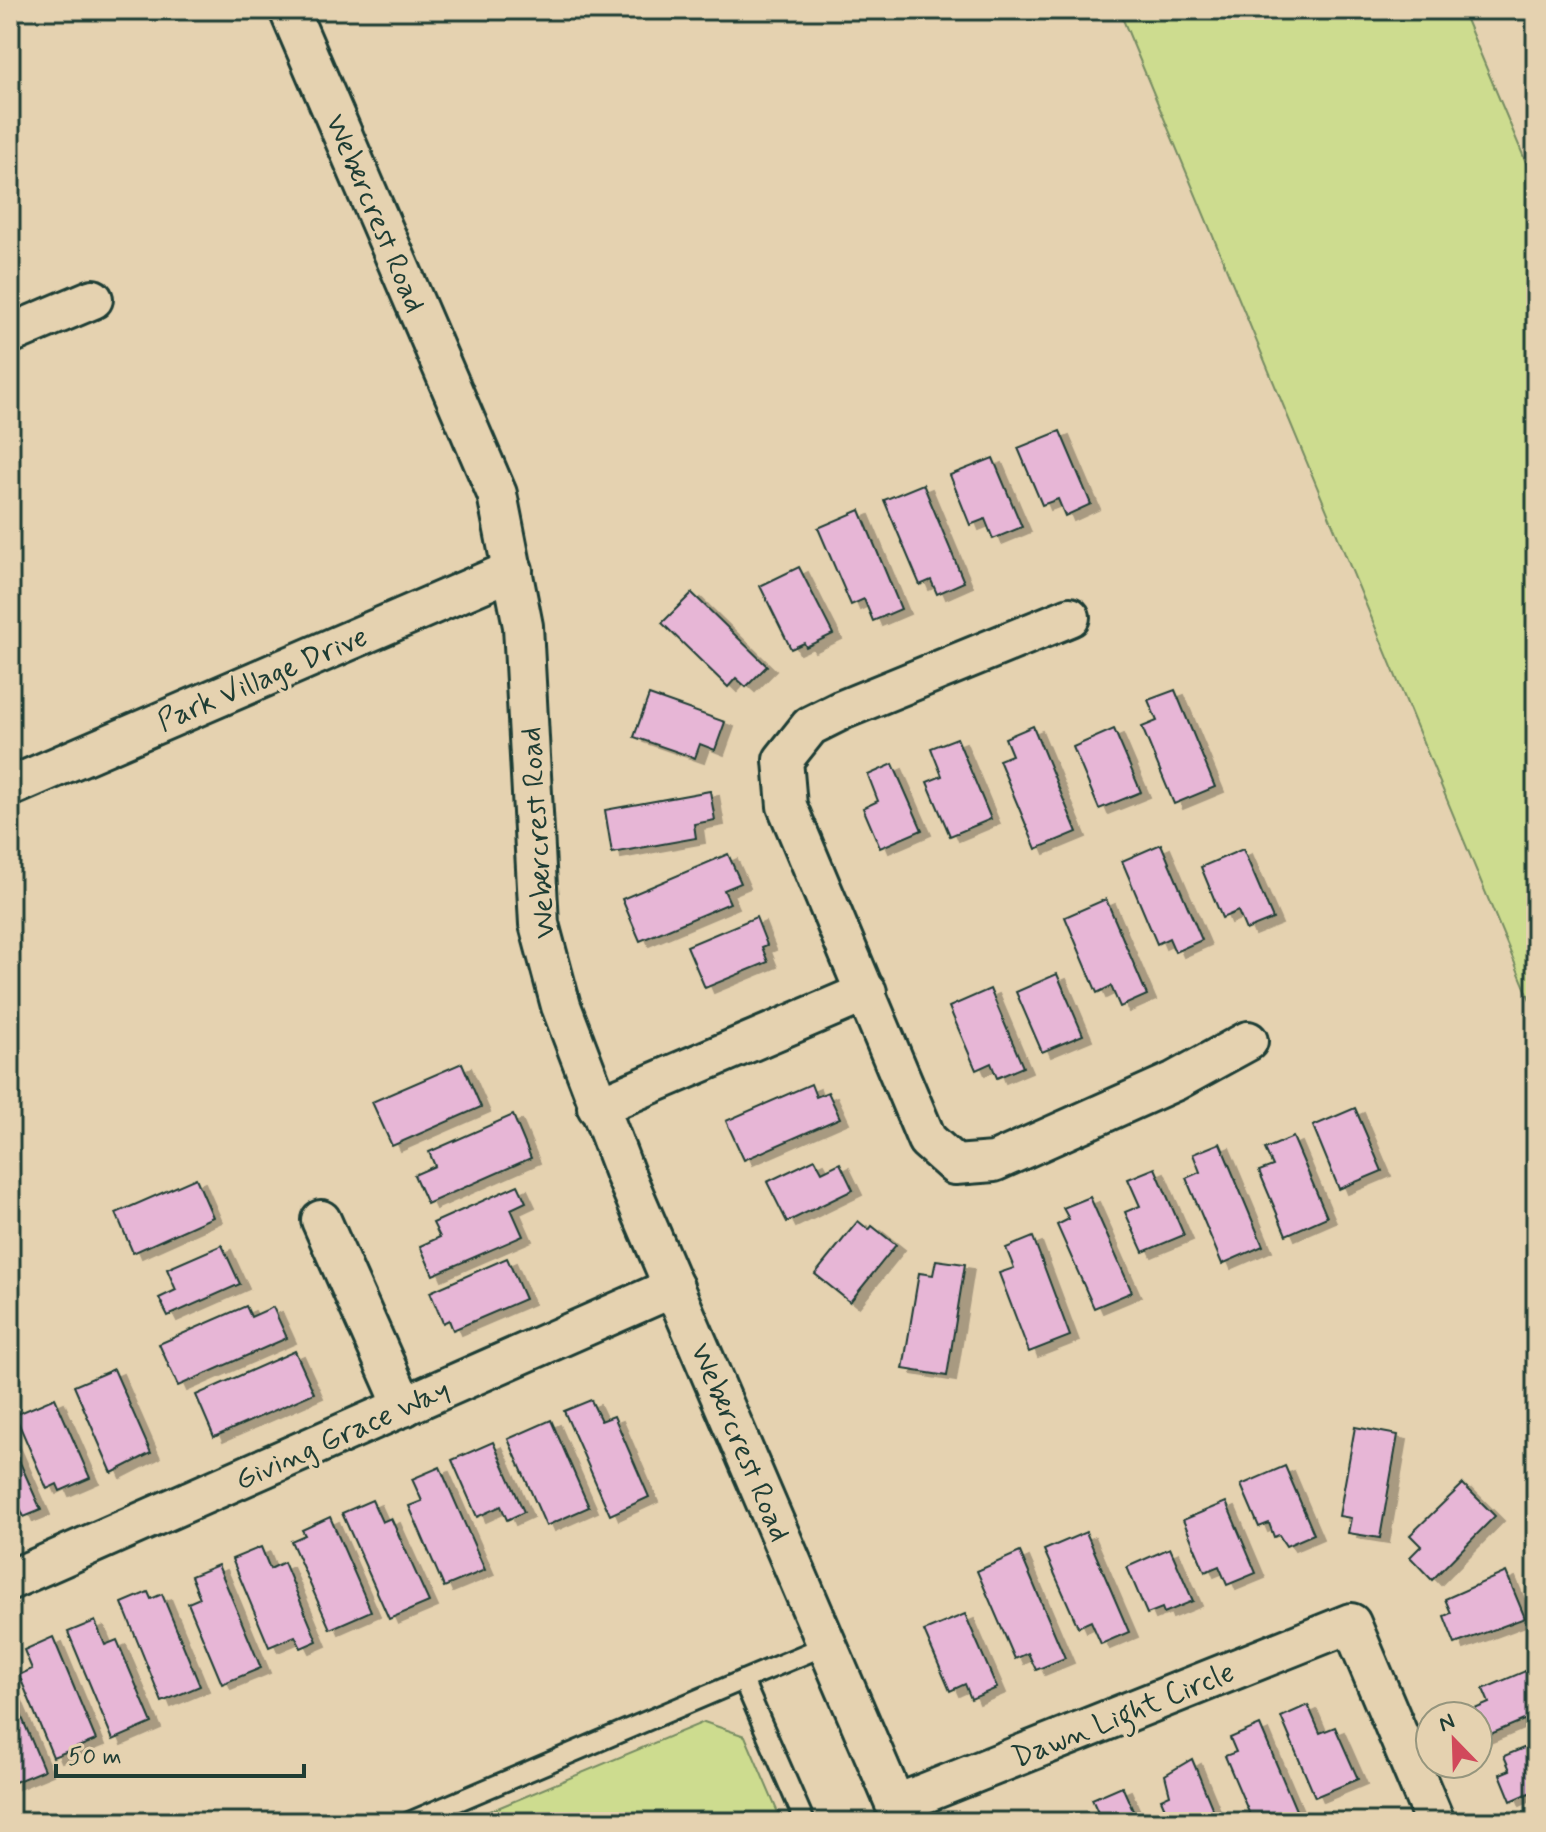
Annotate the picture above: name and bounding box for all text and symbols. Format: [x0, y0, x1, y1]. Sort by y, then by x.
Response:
street label: Webercrest Road [315, 108, 434, 319]
street label: Park Village Drive [151, 617, 374, 741]
street label: Webercrest Road [512, 726, 565, 940]
street label: Webercrest Road [680, 1337, 799, 1548]
street label: Giving Grace Way [229, 1371, 456, 1500]
street label: Dawn Light Circle [1007, 1653, 1242, 1781]
north arrow [1414, 1700, 1494, 1780]
text: N [1435, 1708, 1459, 1739]
scale bar [56, 1728, 304, 1778]
text: 50 m [68, 1742, 122, 1773]

